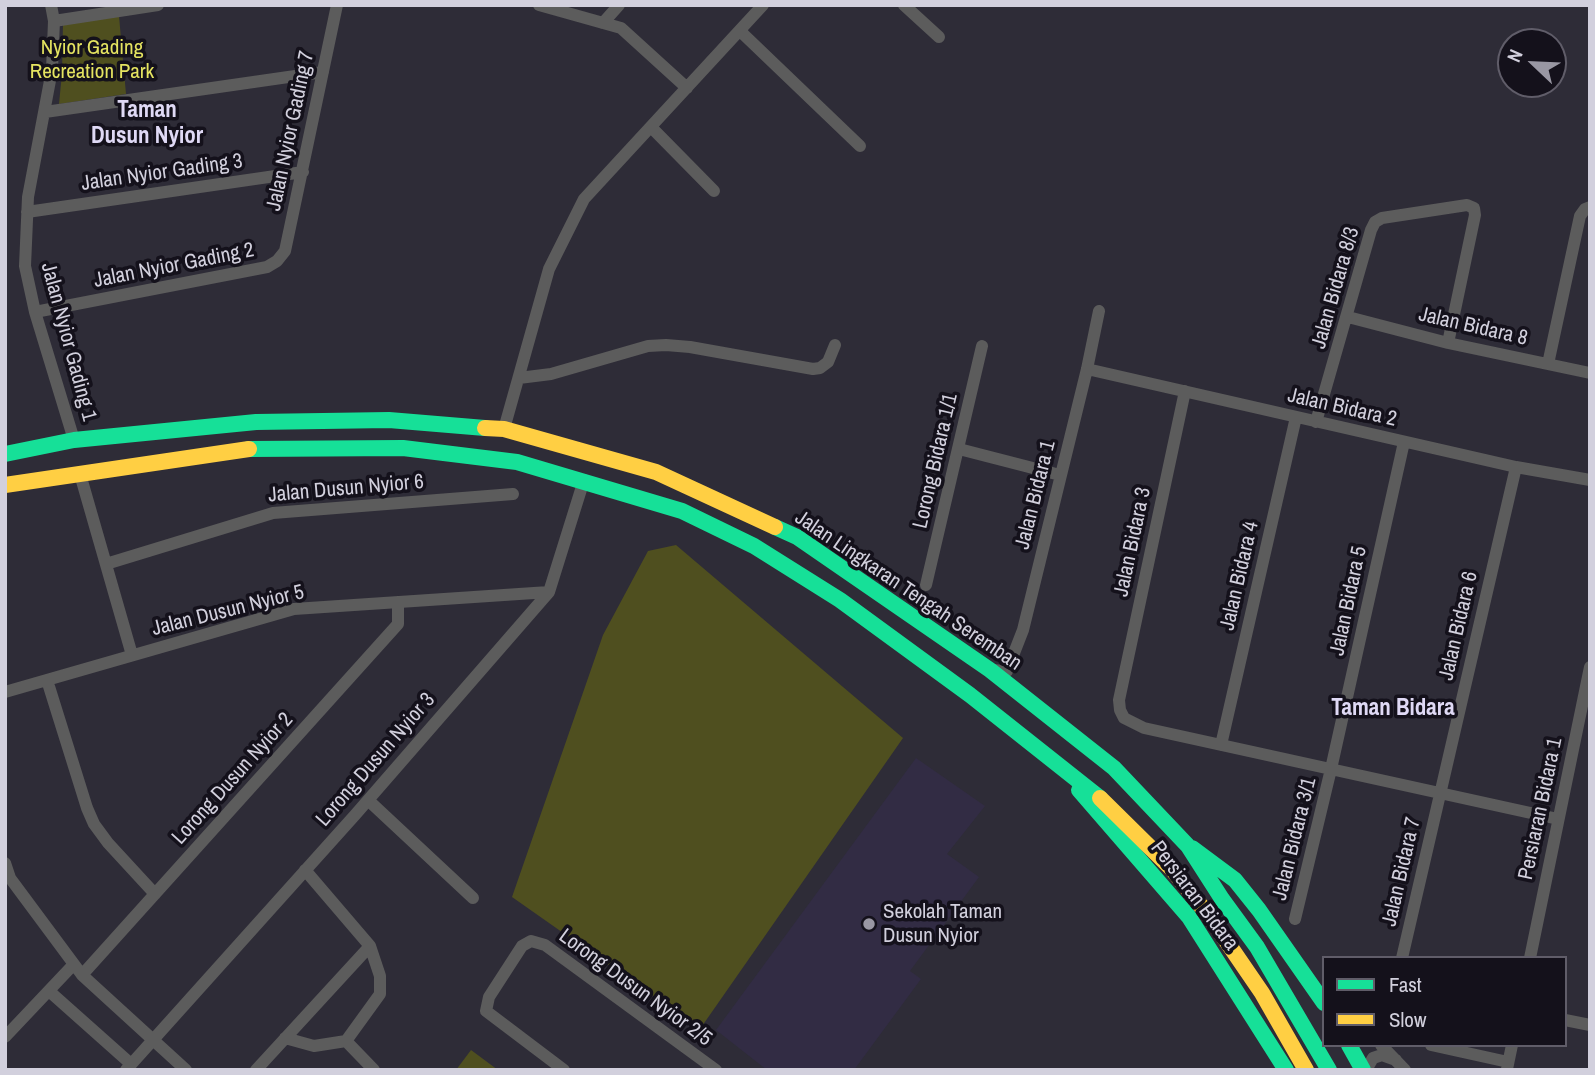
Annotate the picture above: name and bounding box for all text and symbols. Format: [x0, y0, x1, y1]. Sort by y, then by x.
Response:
north arrow [1497, 28, 1567, 98]
park label: Nyior Gading Recreation Park [30, 35, 154, 85]
text: N [1500, 45, 1529, 66]
street label: Jalan Nyior Gading 7 [262, 49, 320, 213]
district label: Taman Dusun Nyior [91, 97, 203, 151]
street label: Jalan Nyior Gading 3 [80, 149, 244, 197]
street label: Jalan Bidara 8/3 [1307, 224, 1365, 352]
street label: Jalan Nyior Gading 2 [92, 238, 256, 294]
street label: Jalan Nyior Gading 1 [35, 260, 101, 424]
street label: Jalan Bidara 8 [1416, 302, 1530, 352]
street label: Jalan Bidara 2 [1285, 383, 1399, 433]
street label: Lorong Bidara 1/1 [908, 391, 964, 531]
street label: Jalan Bidara 1 [1010, 438, 1062, 552]
street label: Jalan Dusun Nyior 6 [267, 470, 425, 508]
street label: Jalan Bidara 3 [1109, 485, 1157, 599]
street label: Jalan Lingkaran Tengah Seremban [790, 506, 1026, 676]
street label: Jalan Bidara 4 [1215, 519, 1265, 633]
street label: Jalan Bidara 5 [1325, 544, 1373, 658]
street label: Jalan Bidara 6 [1434, 569, 1484, 683]
street label: Jalan Dusun Nyior 5 [149, 580, 307, 642]
street label: Lorong Dusun Nyior 3 [311, 688, 441, 832]
district label: Taman Bidara [1331, 695, 1455, 723]
street label: Lorong Dusun Nyior 2 [167, 708, 299, 850]
street label: Persiaran Bidara 1 [1514, 736, 1568, 882]
street label: Jalan Bidara 3/1 [1268, 775, 1322, 903]
street label: Jalan Bidara 7 [1377, 815, 1427, 929]
street label: Persiaran Bidara [1145, 836, 1243, 956]
place label: Sekolah Taman Dusun Nyior [883, 899, 1002, 949]
marker: Sekolah Taman Dusun Nyior [861, 916, 877, 932]
street label: Lorong Dusun Nyior 2/5 [554, 924, 716, 1052]
legend [1322, 956, 1567, 1047]
text: Fast [1389, 970, 1422, 999]
text: Slow [1389, 1005, 1426, 1034]

